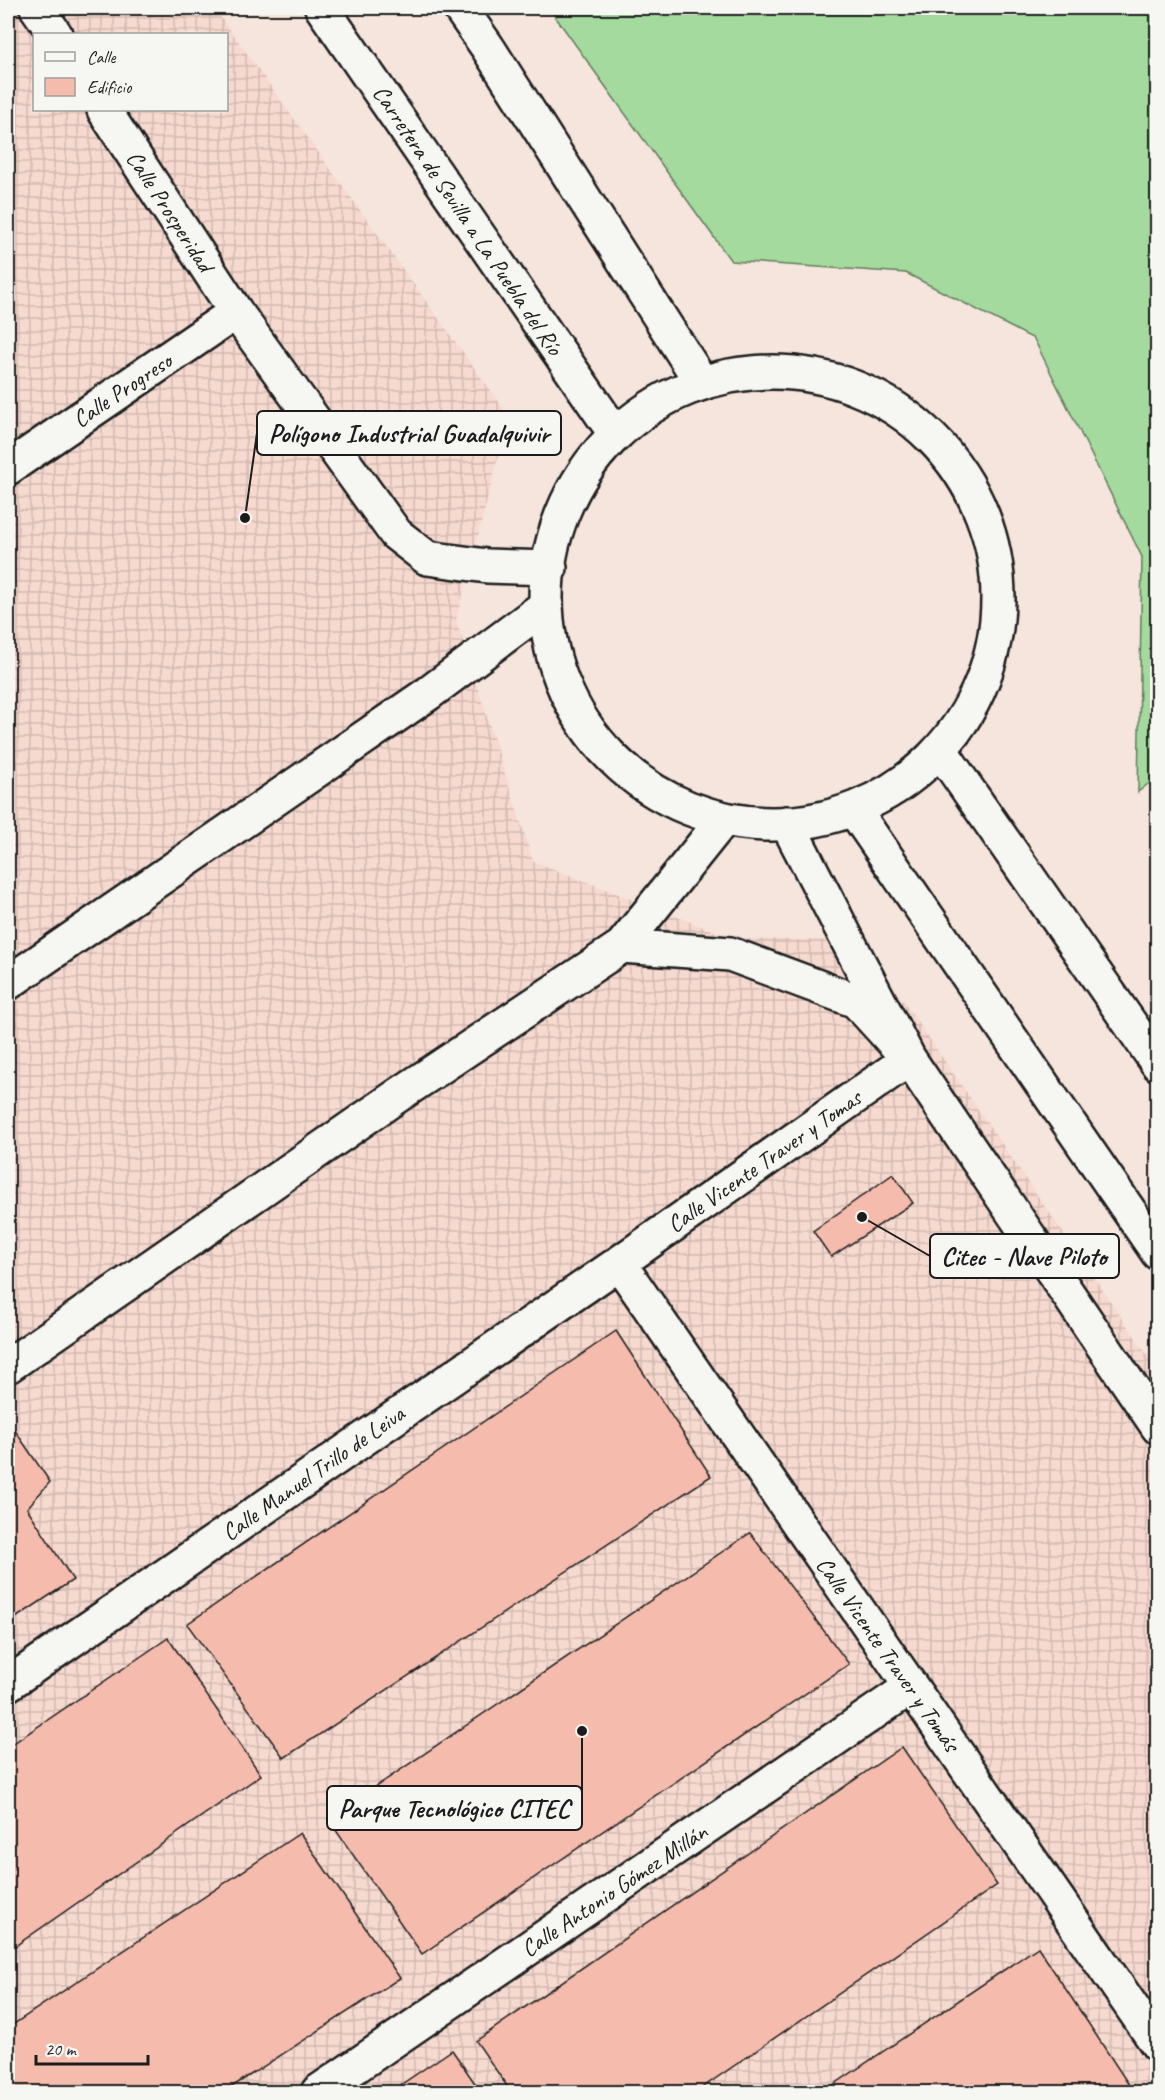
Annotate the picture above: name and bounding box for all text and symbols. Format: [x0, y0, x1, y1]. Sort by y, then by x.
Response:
legend [33, 33, 228, 111]
text: Calle [87, 46, 116, 68]
text: Edificio [87, 76, 133, 98]
street label: Carretera de Sevilla a La Puebla del Río [366, 79, 571, 362]
street label: Calle Prosperidad [120, 145, 222, 280]
street label: Calle Progreso [67, 344, 179, 434]
callout: Polígono Industrial Guadalquivir [257, 411, 561, 455]
text: Polígono Industrial Guadalquivir [269, 417, 552, 450]
street label: Calle Vicente Traver y Tomas [661, 1082, 868, 1239]
callout: Citec - Nave Piloto [930, 1234, 1119, 1278]
text: Citec - Nave Piloto [941, 1240, 1109, 1273]
street label: Calle Manuel Trillo de Leiva [216, 1398, 411, 1547]
street label: Calle Vicente Traver y Tomás [809, 1551, 968, 1760]
callout: Parque Tecnológico CITEC [327, 1786, 582, 1830]
text: Parque Tecnológico CITEC [338, 1792, 573, 1825]
street label: Calle Antonio Gómez Millán [515, 1816, 714, 1963]
scale bar [36, 2028, 148, 2066]
text: 20 m [45, 2038, 78, 2060]

